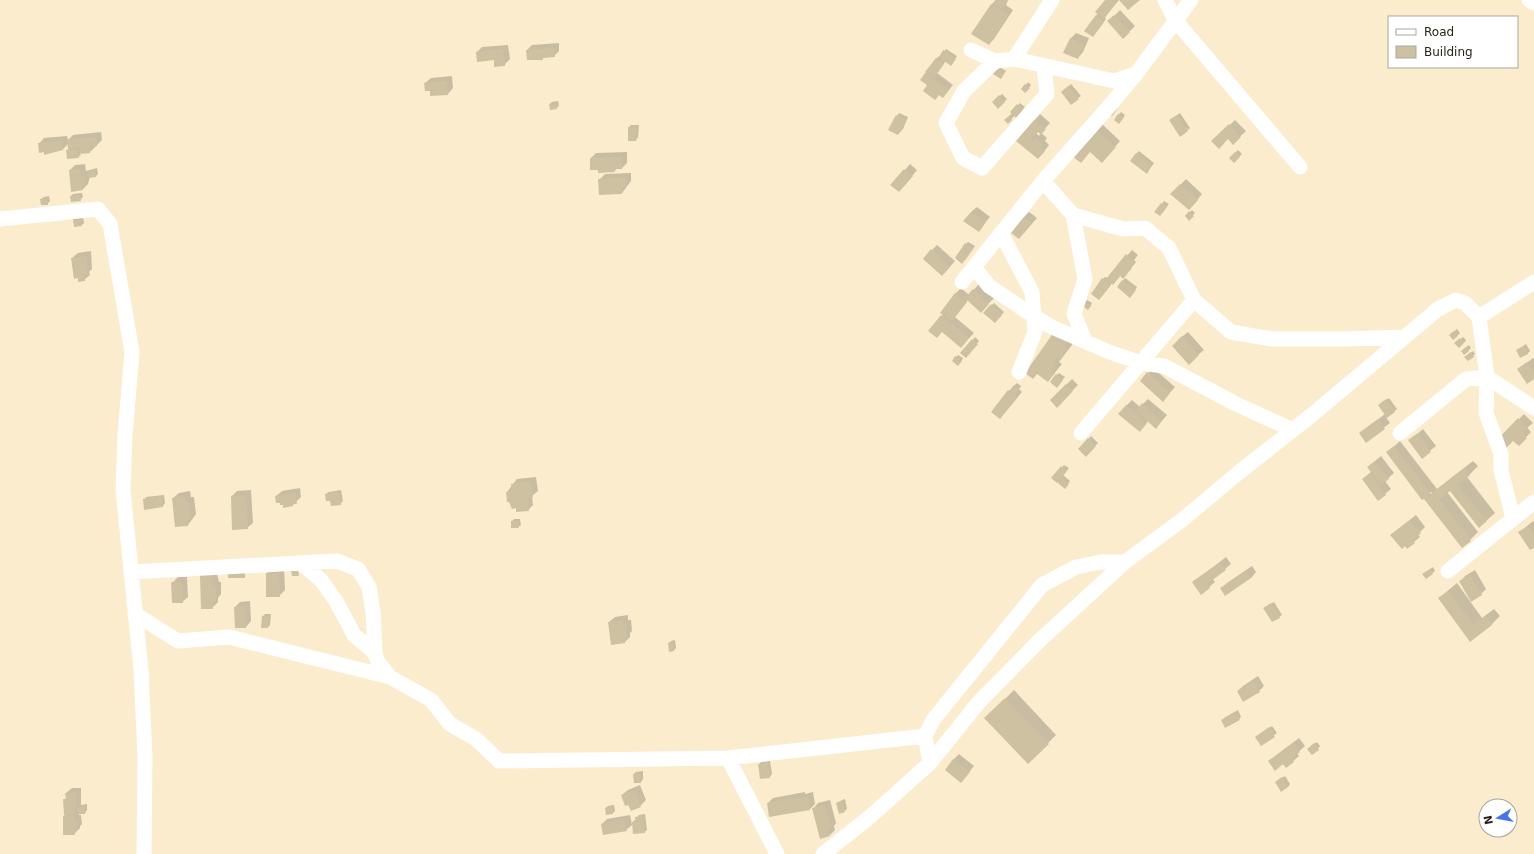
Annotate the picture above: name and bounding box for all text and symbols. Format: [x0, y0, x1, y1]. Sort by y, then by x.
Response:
legend [1388, 16, 1518, 68]
text: Road [1424, 25, 1454, 39]
text: Building [1424, 45, 1473, 59]
north arrow [1478, 798, 1518, 838]
text: N [1481, 814, 1496, 826]

